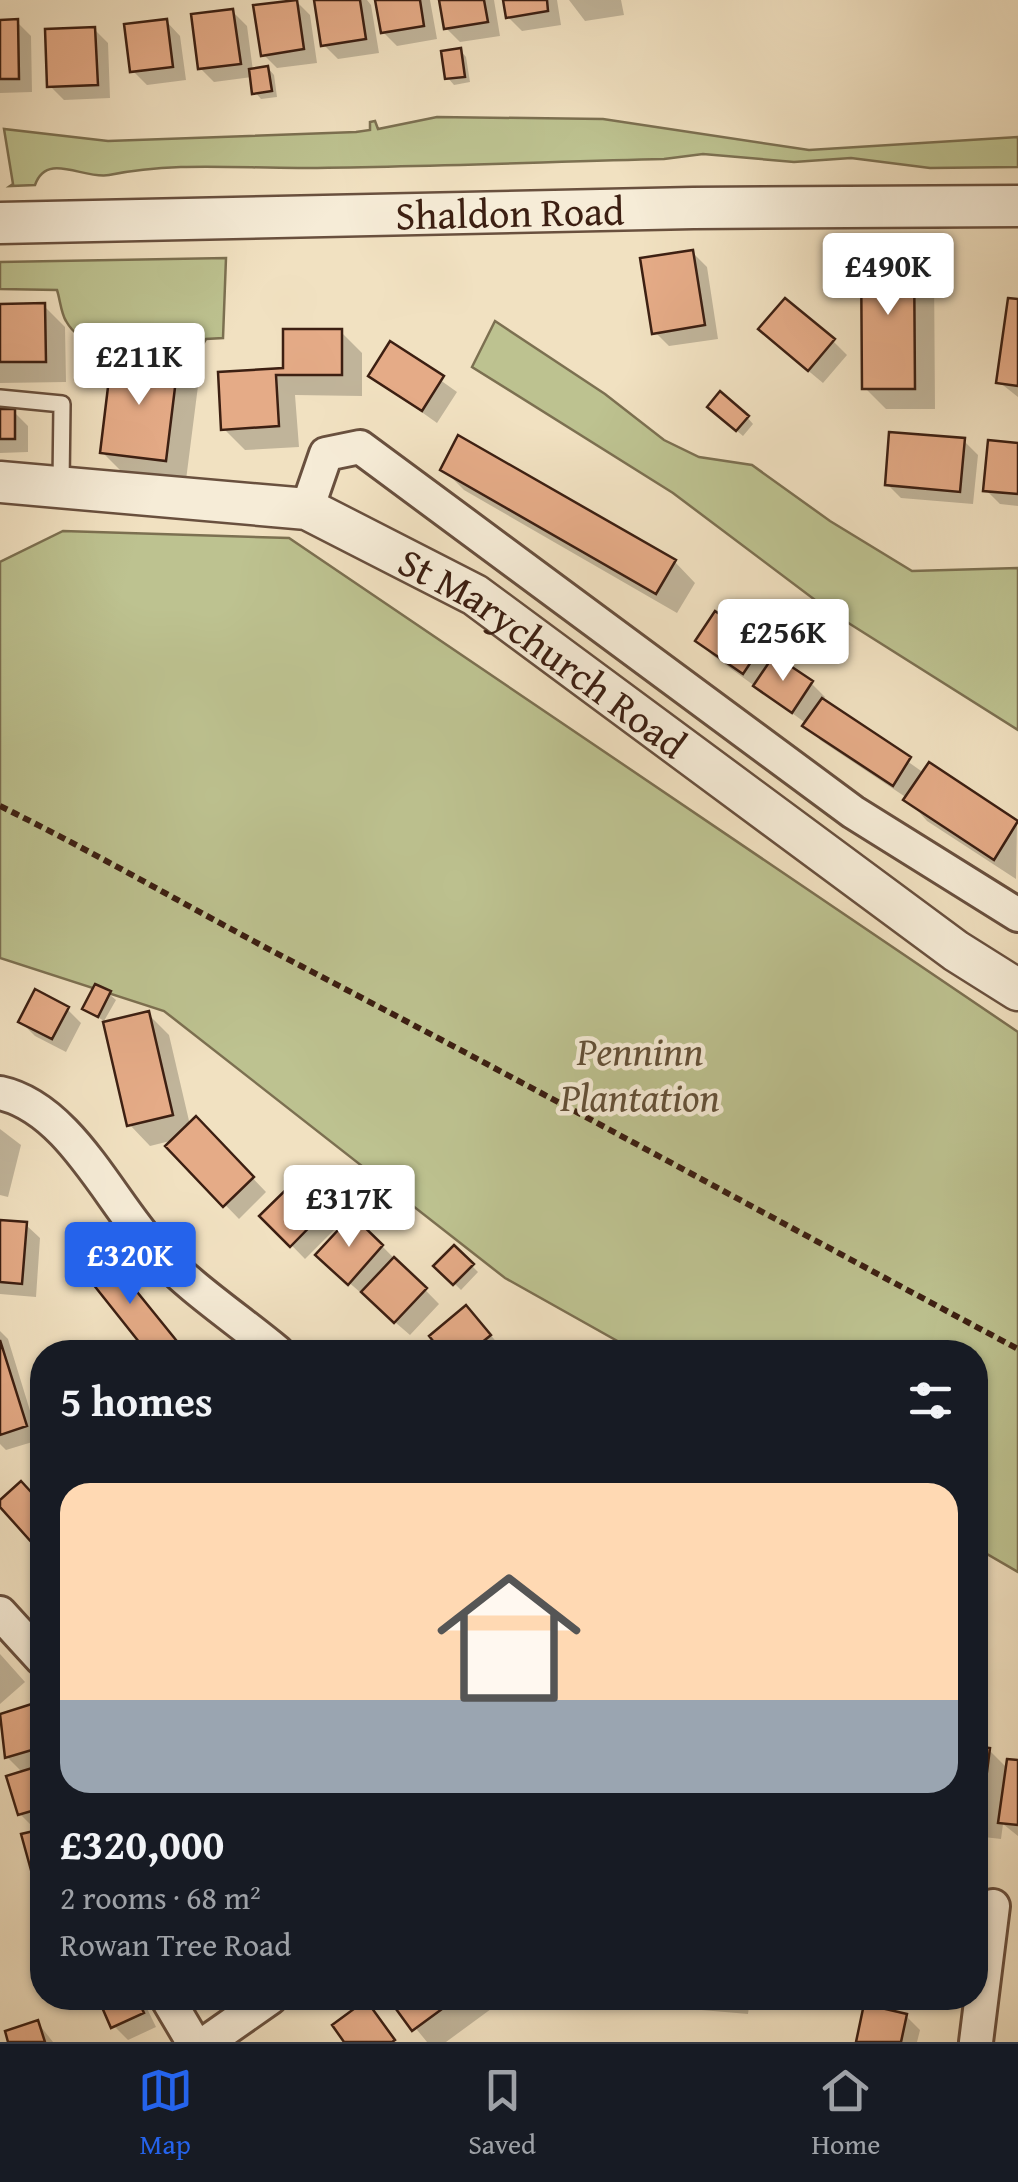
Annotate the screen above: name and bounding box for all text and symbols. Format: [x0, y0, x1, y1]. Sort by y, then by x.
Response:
street label: Shaldon Road [395, 180, 626, 244]
pin: £490K [818, 233, 958, 318]
text: £490K [845, 242, 931, 289]
pin: £211K [69, 323, 209, 408]
text: £211K [96, 332, 182, 379]
street label: St Marychurch Road [389, 531, 700, 773]
pin: £256K [713, 599, 853, 684]
text: £256K [740, 608, 826, 655]
park label: Penninn Plantation [559, 1021, 720, 1126]
pin: £317K [279, 1165, 419, 1250]
text: £317K [306, 1174, 392, 1221]
pin: £320K [60, 1222, 200, 1307]
text: £320K [87, 1231, 173, 1278]
text: 5 homes [60, 1370, 213, 1431]
icon: filters [903, 1373, 958, 1428]
icon: home [419, 1548, 599, 1728]
text: £320,000 [60, 1813, 224, 1874]
text: 2 rooms · 68 m² [60, 1874, 261, 1921]
text: Rowan Tree Road [60, 1921, 291, 1968]
tab: Map [138, 2063, 193, 2164]
tab: Saved [468, 2063, 536, 2164]
tab: Home [811, 2063, 880, 2164]

